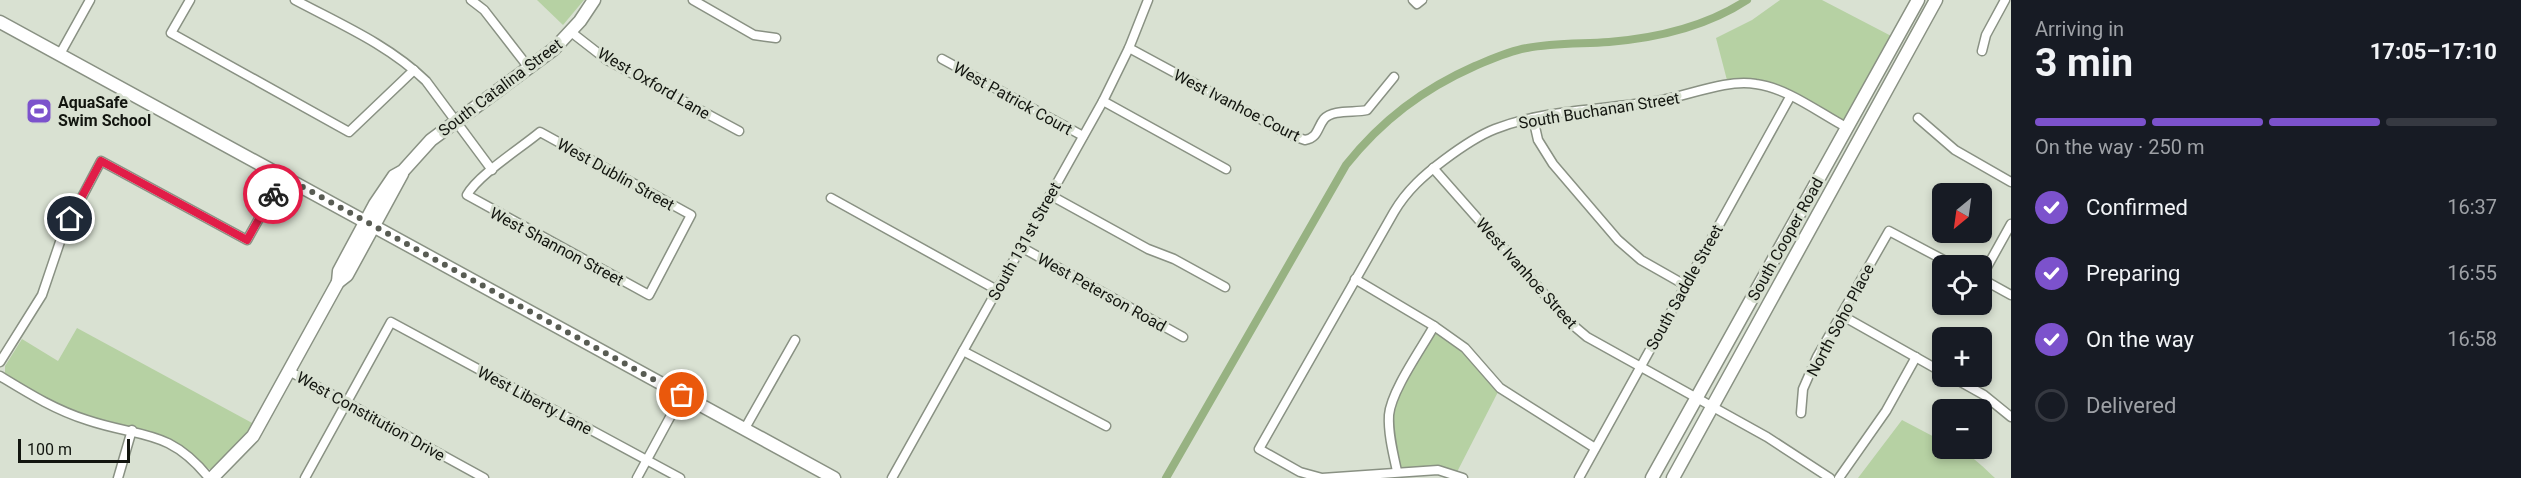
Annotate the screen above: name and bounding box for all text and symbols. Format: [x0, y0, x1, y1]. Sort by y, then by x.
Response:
text: Arriving in [2035, 17, 2124, 41]
street label: South Catalina Street [435, 35, 566, 140]
text: 17:05–17:10 [2370, 39, 2497, 64]
text: 3 min [2035, 40, 2133, 86]
street label: West Oxford Lane [594, 44, 713, 123]
street label: West Patrick Court [950, 58, 1076, 139]
street label: West Ivanhoe Court [1170, 65, 1303, 146]
street label: South Buchanan Street [1517, 88, 1681, 133]
place label: AquaSafe Swim School [58, 93, 151, 130]
sports icon: AquaSafe Swim School [24, 96, 54, 126]
street label: West Dublin Street [554, 134, 678, 215]
text: On the way · 250 m [2035, 135, 2204, 159]
courier [243, 164, 303, 224]
street label: South Cooper Road [1744, 174, 1827, 304]
icon: bike [257, 178, 290, 211]
street label: South 131st Street [984, 179, 1065, 304]
north arrow [1932, 183, 1992, 243]
map controls [1932, 183, 1992, 459]
icon: check [2035, 191, 2068, 224]
pin [44, 193, 95, 244]
text: Confirmed [2086, 195, 2188, 220]
text: 16:37 [2447, 195, 2497, 219]
icon: home [53, 202, 86, 235]
street label: West Shannon Street [487, 203, 627, 290]
street label: West Ivanhoe Street [1472, 214, 1581, 332]
street label: South Saddle Street [1642, 221, 1727, 353]
street label: West Peterson Road [1034, 249, 1170, 336]
button: locate [1932, 255, 1992, 315]
icon: check [2035, 257, 2068, 290]
street label: North Soho Place [1803, 261, 1878, 380]
text: Preparing [2086, 261, 2180, 286]
text: 16:55 [2447, 261, 2497, 285]
icon: check [2035, 323, 2068, 356]
button: + [1932, 327, 1992, 387]
text: On the way [2086, 327, 2194, 352]
text: 16:58 [2447, 327, 2497, 351]
street label: West Liberty Lane [474, 362, 595, 439]
street label: West Constitution Drive [293, 368, 448, 465]
pin [656, 369, 707, 420]
icon: bag [665, 378, 698, 411]
text: Delivered [2086, 393, 2176, 418]
button: − [1932, 399, 1992, 459]
scale bar [18, 436, 130, 464]
text: 100 m [27, 440, 72, 459]

